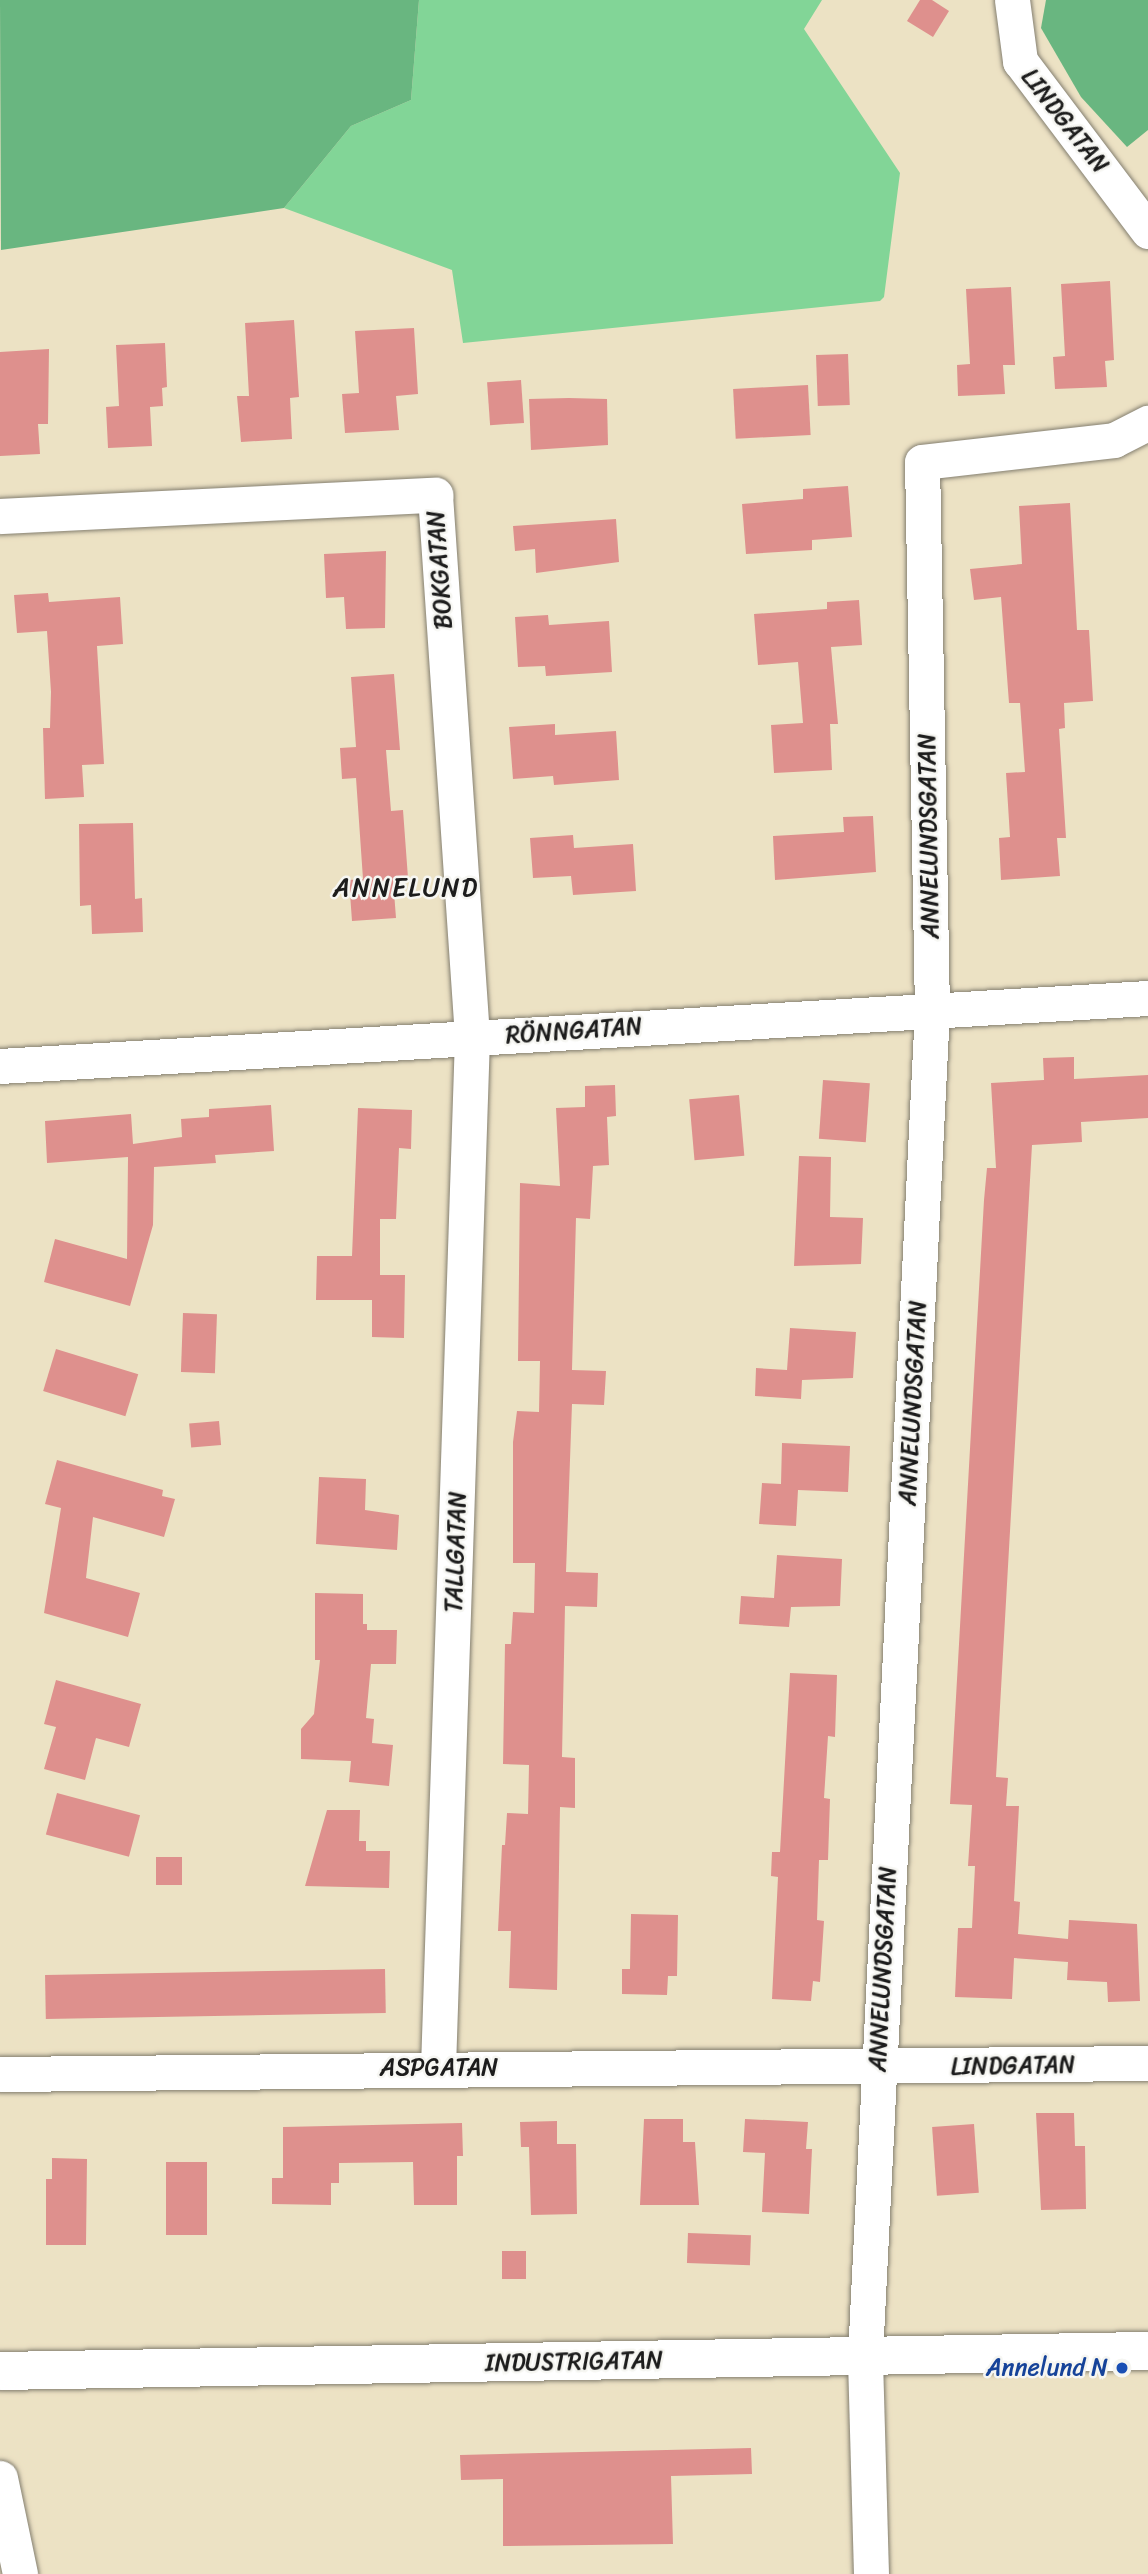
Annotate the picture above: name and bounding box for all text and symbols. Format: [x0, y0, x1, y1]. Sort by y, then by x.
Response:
street label: LINDGATAN [1015, 63, 1115, 179]
street label: BOKGATAN [421, 510, 459, 630]
street label: ANNELUNDSGATAN [913, 733, 945, 939]
district label: ANNELUND [334, 872, 478, 904]
street label: RÖNNGATAN [505, 1012, 643, 1050]
street label: ANNELUNDSGATAN [893, 1300, 933, 1506]
street label: TALLGATAN [439, 1491, 473, 1613]
street label: ANNELUNDSGATAN [863, 1866, 903, 2072]
street label: LINDGATAN [950, 2051, 1076, 2081]
street label: ASPGATAN [380, 2054, 498, 2082]
street label: INDUSTRIGATAN [485, 2346, 663, 2378]
place label: Annelund N [986, 2354, 1108, 2382]
marker: Annelund N [1114, 2360, 1130, 2376]

